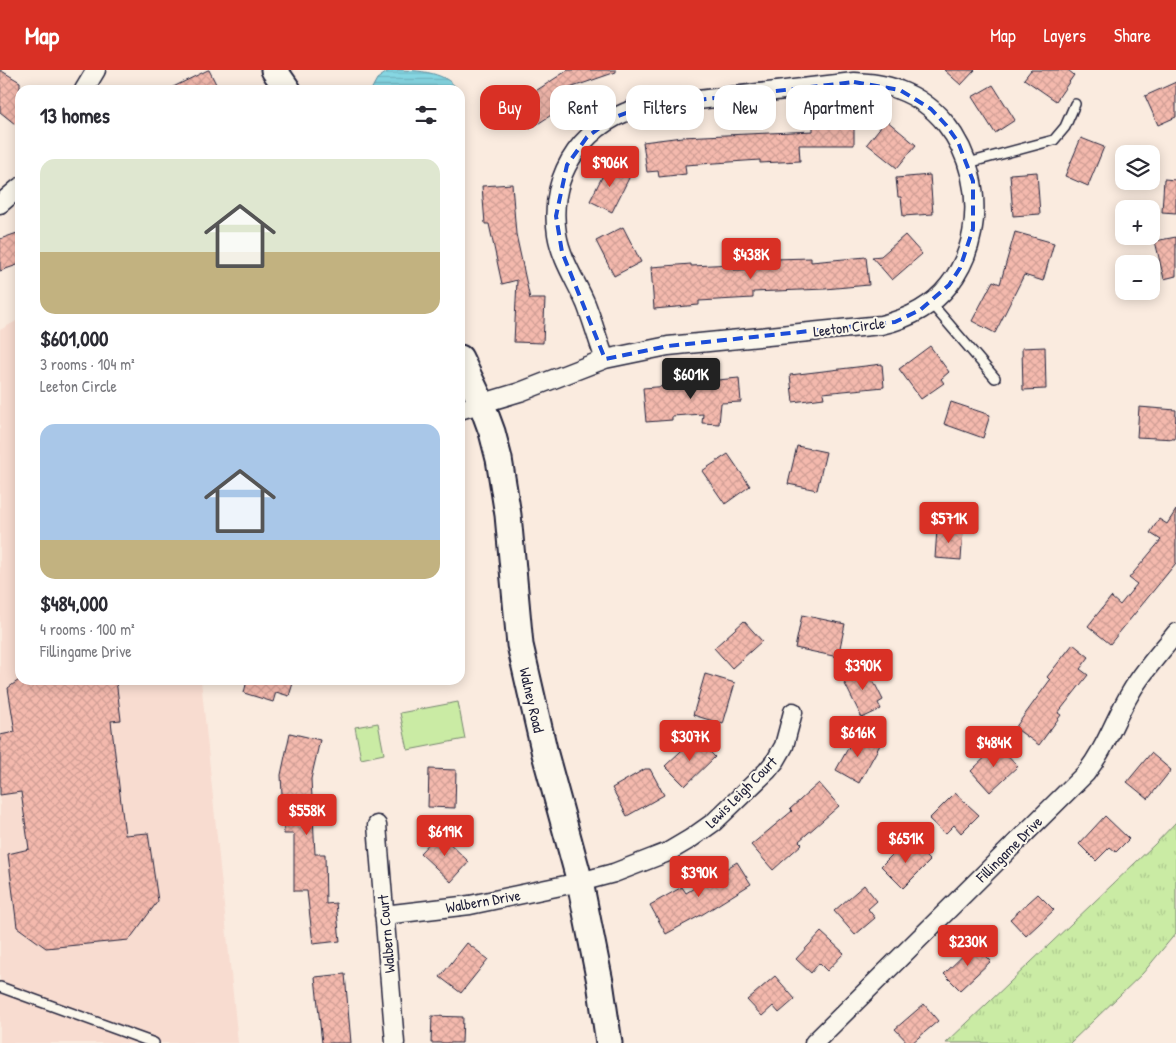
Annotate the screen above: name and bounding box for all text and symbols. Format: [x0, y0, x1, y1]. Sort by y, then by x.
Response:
text: Map [25, 19, 59, 51]
text: Map [990, 23, 1016, 48]
text: Layers [1044, 23, 1086, 48]
text: Share [1114, 23, 1151, 48]
chip: Buy [480, 85, 540, 130]
chip: Rent [550, 85, 616, 130]
chip: Filters [626, 85, 704, 130]
chip: New [714, 85, 776, 130]
chip: Apartment [786, 85, 892, 130]
text: 13 homes [40, 101, 110, 130]
icon: filters [412, 101, 440, 129]
map controls [1115, 145, 1160, 300]
button: layers [1115, 145, 1160, 190]
pin: $906K [575, 146, 645, 188]
text: $906K [592, 151, 628, 173]
icon: home [195, 191, 285, 281]
button: + [1115, 200, 1160, 245]
pin: $438K [716, 238, 786, 280]
text: $438K [733, 243, 769, 265]
button: − [1115, 255, 1160, 300]
street label: Leeton Circle [812, 312, 886, 342]
text: $601,000 [40, 324, 109, 353]
text: 3 rooms · 104 m² [40, 353, 135, 375]
pin: $601K [656, 358, 726, 400]
text: $601K [673, 363, 709, 385]
text: Leeton Circle [40, 375, 117, 397]
icon: home [195, 456, 285, 546]
pin: $571K [914, 502, 984, 544]
text: $571K [931, 507, 967, 529]
text: $484,000 [40, 589, 108, 618]
text: 4 rooms · 100 m² [40, 618, 135, 640]
text: Fillingame Drive [40, 640, 132, 662]
pin: $390K [828, 648, 898, 691]
text: $390K [845, 654, 881, 676]
street label: Walney Road [514, 665, 550, 735]
pin: $616K [823, 716, 893, 758]
pin: $307K [655, 720, 725, 762]
text: $616K [840, 721, 876, 743]
text: $307K [671, 725, 709, 747]
pin: $484K [959, 726, 1029, 768]
text: $484K [976, 731, 1012, 753]
street label: Lewis Leigh Court [700, 751, 782, 833]
pin: $558K [272, 794, 342, 836]
text: $558K [289, 799, 325, 821]
street label: Fillingame Drive [970, 811, 1047, 888]
pin: $619K [410, 814, 480, 857]
text: $619K [428, 820, 462, 842]
pin: $651K [871, 822, 941, 864]
text: $651K [888, 827, 924, 849]
pin: $390K [664, 856, 734, 898]
text: $390K [681, 861, 717, 883]
street label: Walbern Drive [444, 884, 522, 918]
street label: Walbern Court [372, 893, 400, 974]
pin: $230K [933, 924, 1003, 967]
text: $230K [949, 930, 987, 952]

